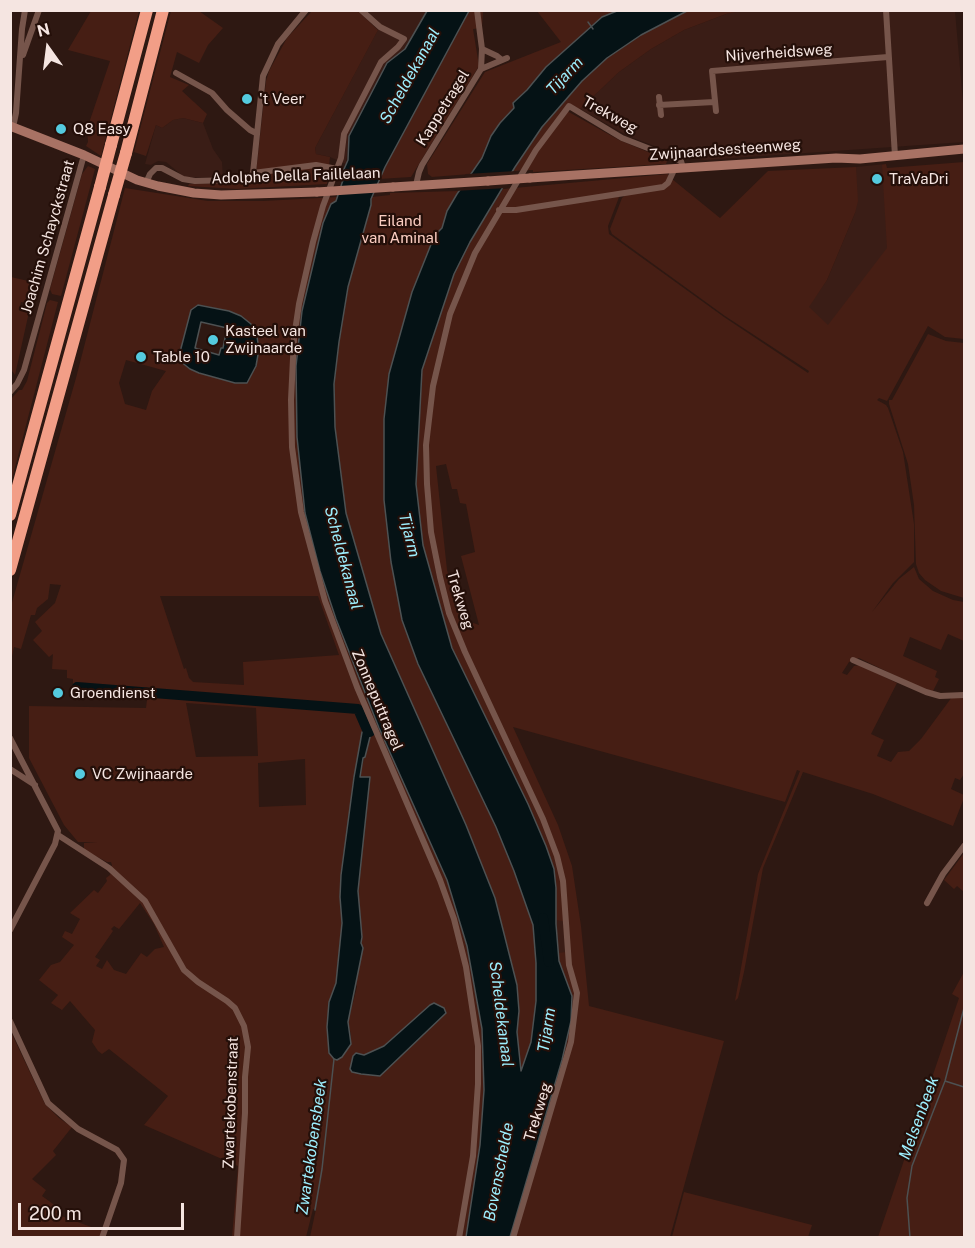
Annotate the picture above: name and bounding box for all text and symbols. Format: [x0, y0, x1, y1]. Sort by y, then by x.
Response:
north arrow [18, 18, 78, 78]
text: N [35, 19, 52, 41]
water label: Scheldekanaal [376, 25, 444, 127]
street label: Nijverheidsweg [725, 40, 833, 66]
water label: Tijarm [543, 53, 587, 99]
street label: Kappetragel [413, 67, 473, 149]
place label: 't Veer [259, 90, 304, 108]
marker: 't Veer [240, 92, 254, 106]
street label: Trekweg [579, 92, 641, 138]
place label: Q8 Easy [73, 120, 131, 138]
marker: Q8 Easy [54, 122, 68, 136]
street label: Zwijnaardsesteenweg [648, 136, 802, 164]
street label: Joachim Schayckstraat [17, 158, 79, 316]
street label: Adolphe Della Faillelaan [211, 164, 381, 188]
place label: TraVaDri [889, 170, 948, 188]
marker: TraVaDri [870, 172, 884, 186]
park label: Eiland van Aminal [362, 212, 438, 247]
place label: Kasteel van Zwijnaarde [225, 322, 306, 357]
marker: Kasteel van Zwijnaarde [206, 333, 220, 347]
place label: Table 10 [153, 348, 210, 366]
marker: Table 10 [134, 350, 148, 364]
water label: Scheldekanaal [320, 504, 366, 612]
water label: Tijarm [394, 511, 424, 559]
street label: Trekweg [443, 568, 477, 632]
street label: Zonneputtragel [348, 647, 406, 753]
place label: Groendienst [70, 684, 155, 702]
marker: Groendienst [51, 686, 65, 700]
place label: VC Zwijnaarde [92, 765, 193, 783]
marker: VC Zwijnaarde [73, 767, 87, 781]
water label: Scheldekanaal [485, 960, 517, 1068]
water label: Tijarm [534, 1006, 560, 1054]
street label: Zwartekobenstraat [220, 1037, 242, 1169]
water label: Melsenbeek [895, 1074, 943, 1162]
water label: Zwartekobensbeek [293, 1078, 331, 1216]
street label: Trekweg [521, 1080, 555, 1144]
water label: Bovenschelde [480, 1121, 518, 1223]
scale bar [21, 1191, 188, 1229]
text: 200 m [29, 1203, 82, 1224]

